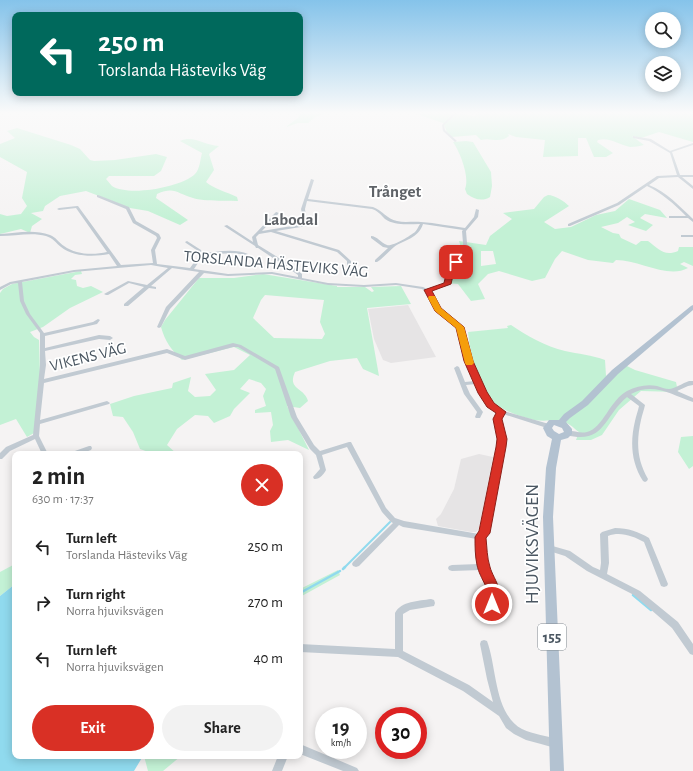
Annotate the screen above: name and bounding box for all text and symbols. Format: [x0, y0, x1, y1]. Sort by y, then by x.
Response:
map controls [645, 12, 681, 92]
button: search [645, 12, 681, 48]
icon: left [32, 28, 84, 80]
text: 250 m [98, 29, 165, 57]
button: layers [645, 56, 681, 92]
text: Torslanda Hästeviks Väg [98, 62, 266, 80]
district label: Trånget [369, 183, 422, 200]
district label: Labodal [264, 211, 318, 228]
pin [439, 245, 473, 279]
street label: TORSLANDA HÄSTEVIKS VÄG [183, 246, 369, 280]
icon: arrive [445, 251, 467, 273]
street label: VIKENS VÄG [48, 338, 128, 374]
button: close [241, 464, 283, 506]
text: 2 min [32, 465, 85, 489]
street label: HJUVIKSVÄGEN [522, 484, 542, 604]
text: 630 m · 17:37 [32, 493, 94, 506]
text: Turn left [66, 531, 117, 546]
icon: left [32, 536, 54, 558]
text: 250 m [248, 539, 283, 554]
text: Torslanda Hästeviks Väg [66, 549, 187, 562]
position arrow [471, 583, 513, 625]
text: Turn right [66, 587, 125, 602]
icon: right [32, 592, 54, 614]
text: 270 m [248, 595, 283, 610]
text: Norra hjuviksvägen [66, 605, 164, 618]
road number: 155 [538, 624, 566, 650]
text: Turn left [66, 643, 117, 658]
icon: left [32, 648, 54, 670]
text: 40 m [253, 651, 283, 666]
text: Norra hjuviksvägen [66, 661, 164, 674]
button: Exit [32, 705, 154, 751]
button: Share [162, 705, 283, 751]
speed limit sign: 30 [375, 707, 427, 759]
text: 19 [333, 718, 349, 738]
text: km/h [331, 738, 351, 748]

